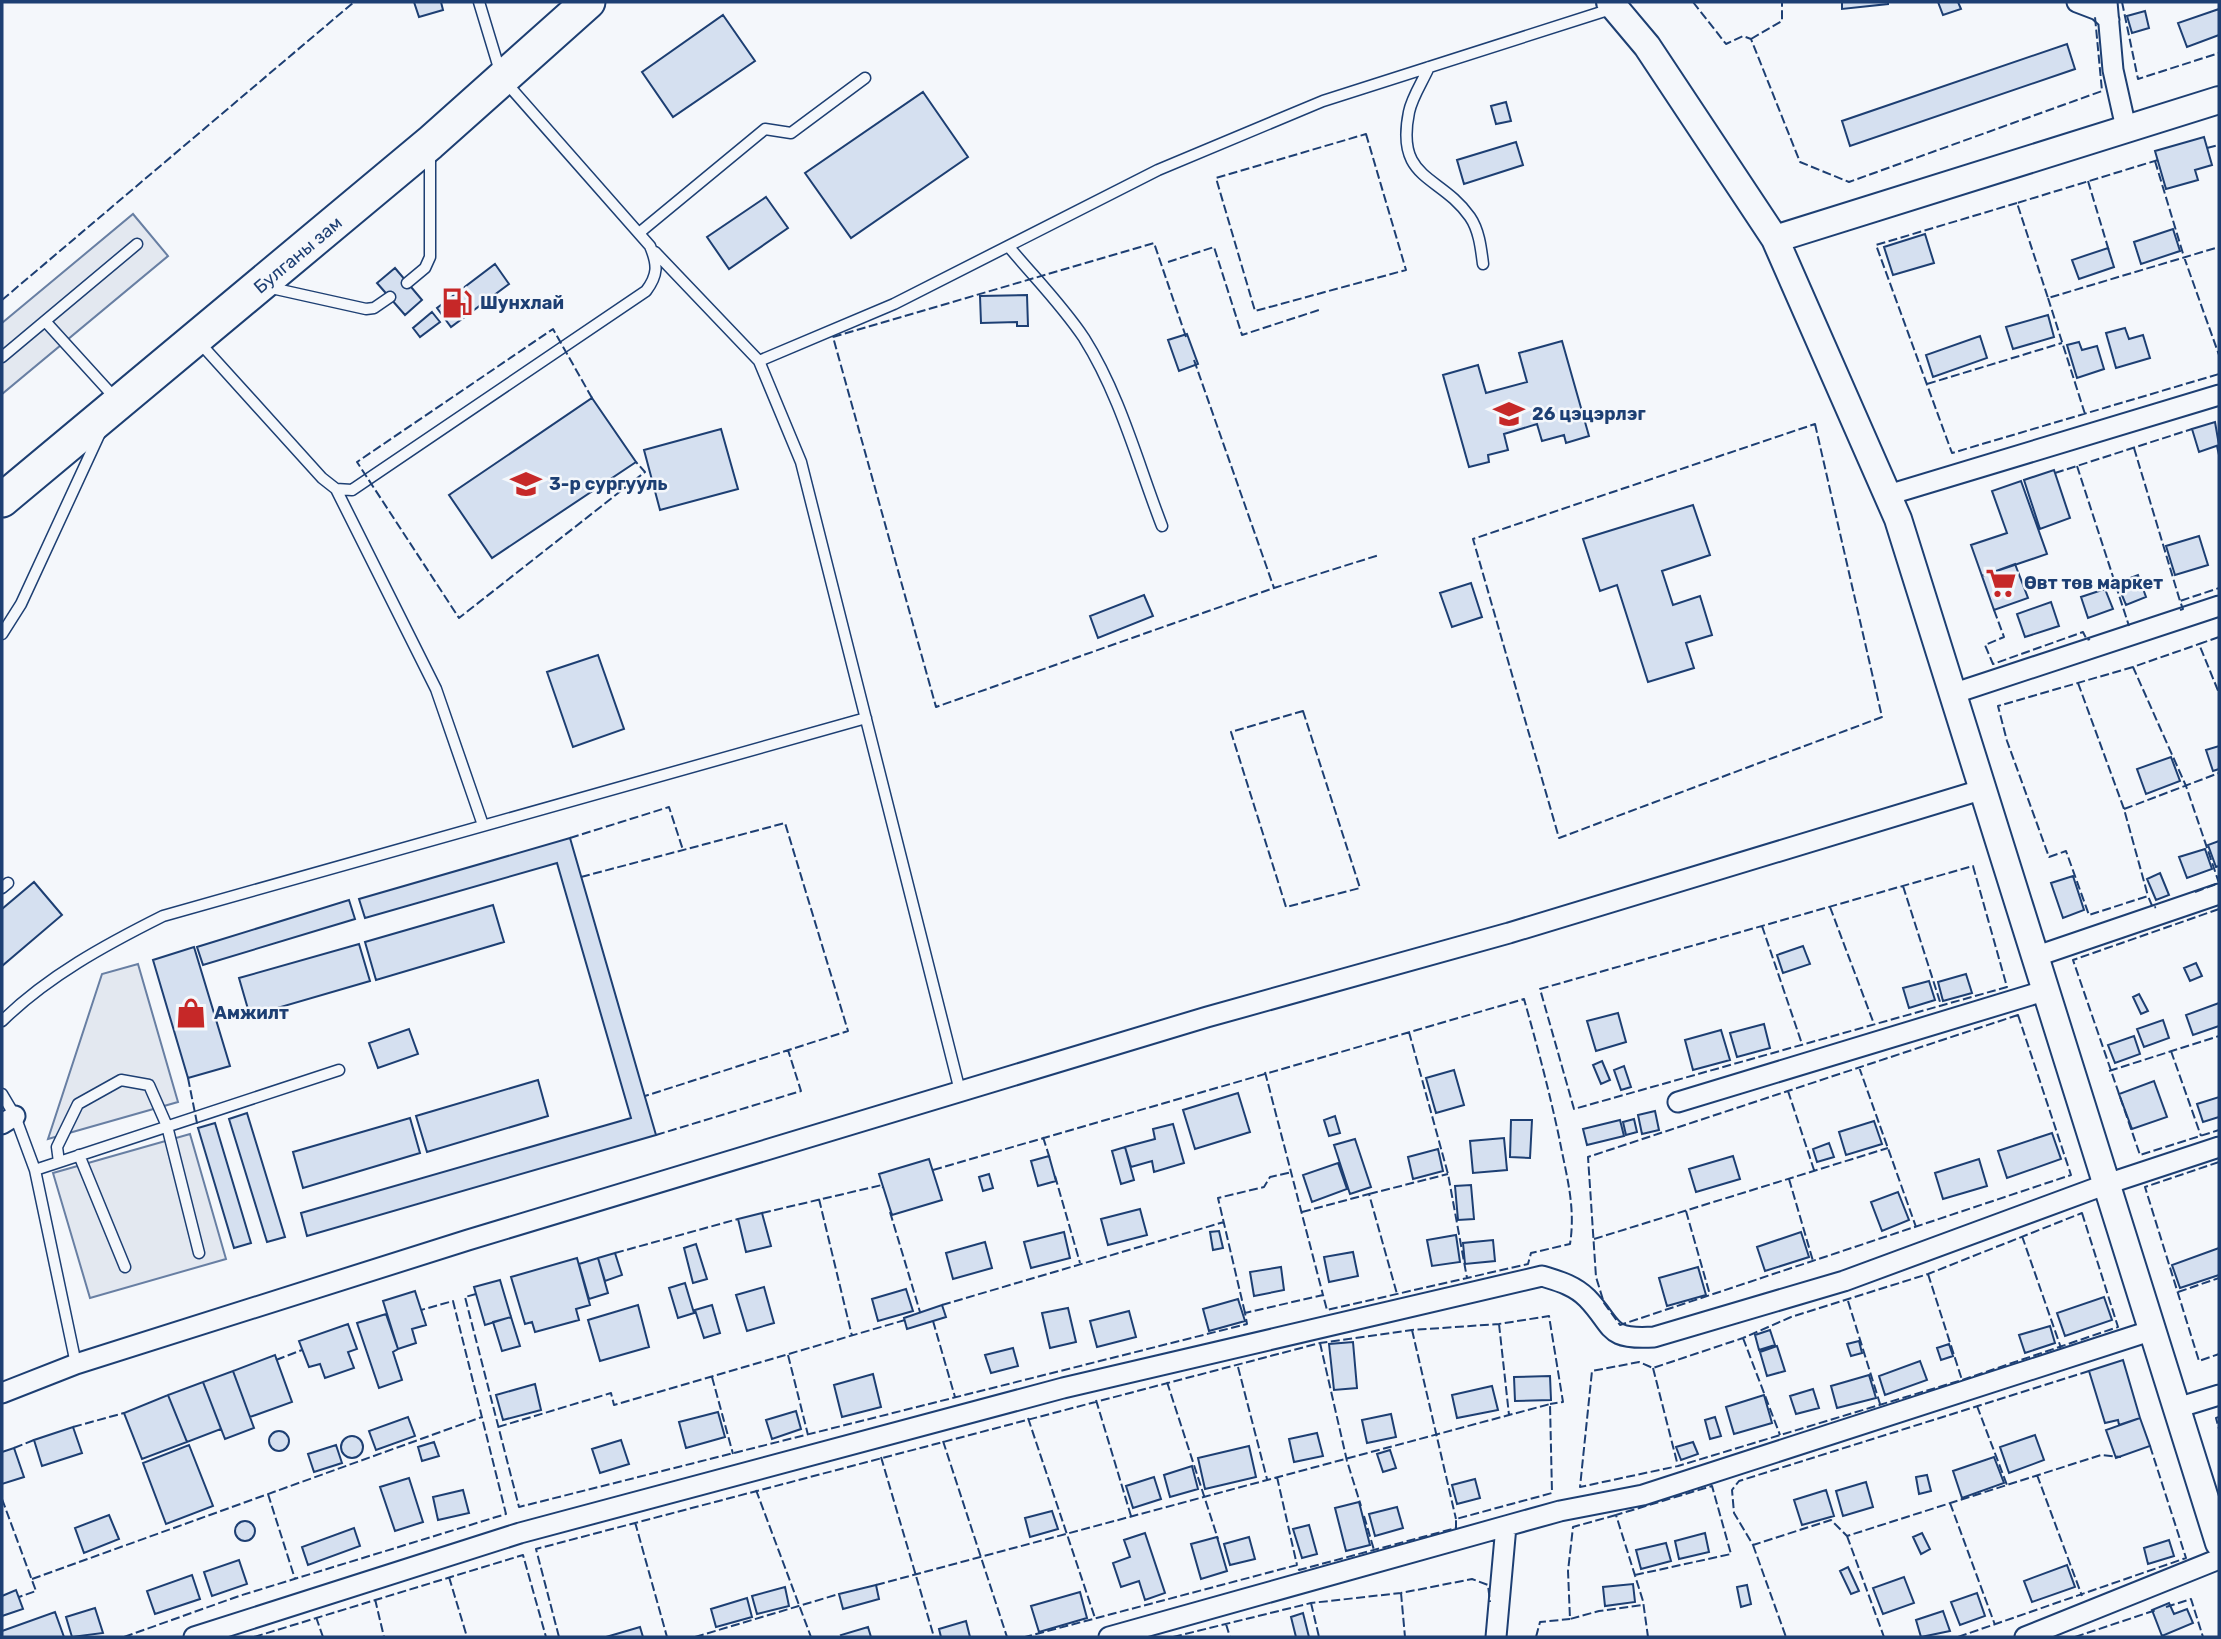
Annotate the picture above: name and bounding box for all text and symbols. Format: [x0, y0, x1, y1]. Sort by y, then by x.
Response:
street label: Булганы зам [249, 212, 347, 298]
fuel station icon: Шунхлай [440, 286, 474, 320]
place label: Шунхлай [480, 292, 564, 314]
school or university icon: 26 цэцэрлэг [1492, 397, 1526, 431]
place label: 26 цэцэрлэг [1532, 403, 1646, 425]
school or university icon: 3-р сургууль [509, 467, 543, 501]
place label: 3-р сургууль [549, 473, 668, 495]
supermarket icon: Өвт төв маркет [1984, 566, 2018, 600]
place label: Өвт төв маркет [2024, 572, 2163, 594]
shop icon: Амжилт [174, 996, 208, 1030]
place label: Амжилт [214, 1002, 289, 1024]

